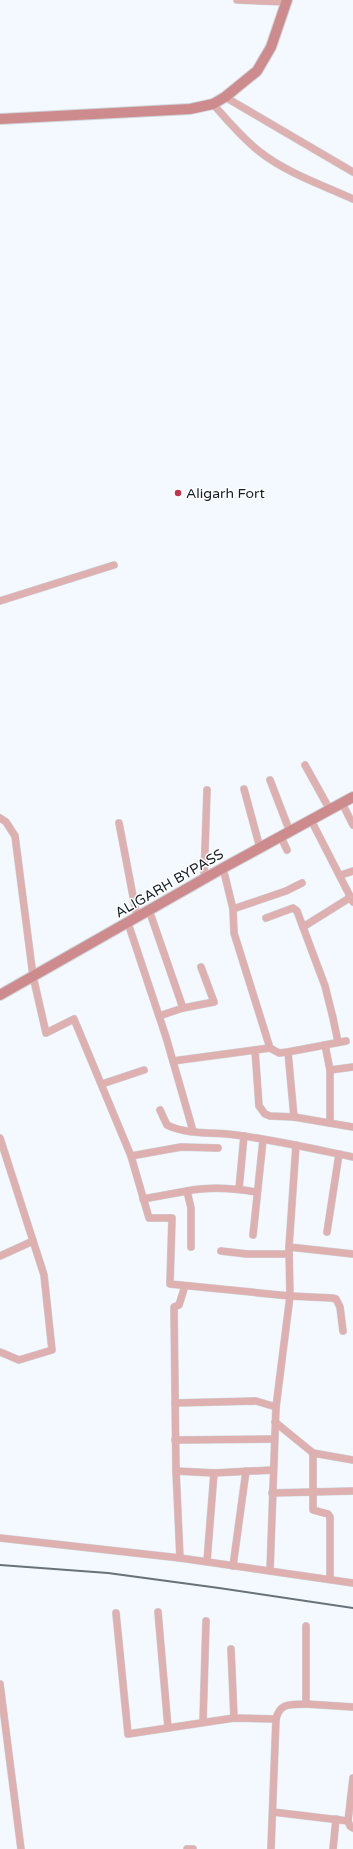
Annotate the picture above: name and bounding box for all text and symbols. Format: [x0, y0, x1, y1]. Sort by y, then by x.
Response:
place label: Aligarh Fort [186, 485, 265, 502]
marker: Aligarh Fort [173, 488, 183, 498]
street label: ALIGARH BYPASS [112, 845, 227, 921]

